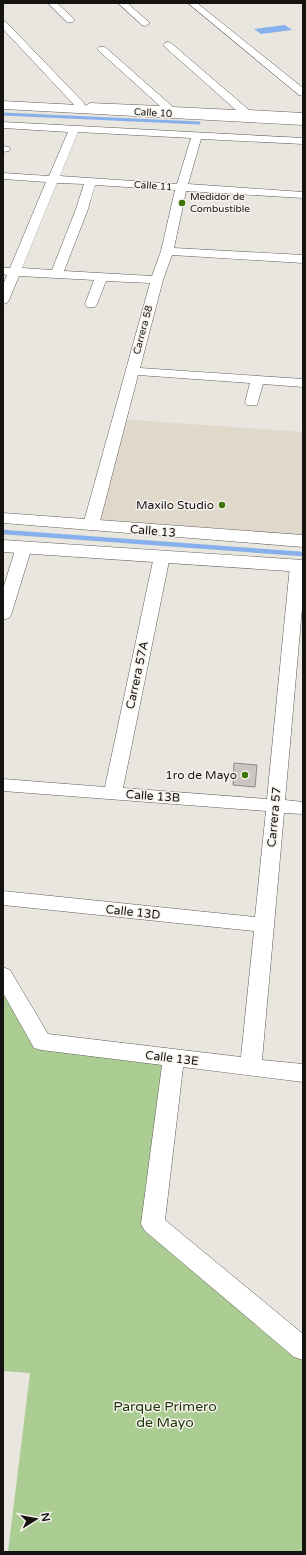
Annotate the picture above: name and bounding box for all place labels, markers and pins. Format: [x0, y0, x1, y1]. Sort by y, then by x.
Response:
place label: Medidor de Combustible [190, 191, 250, 215]
marker: Medidor de Combustible [177, 198, 187, 208]
place label: Maxilo Studio [136, 498, 214, 512]
marker: Maxilo Studio [217, 500, 227, 510]
place label: 1ro de Mayo [165, 768, 237, 782]
marker: 1ro de Mayo [240, 770, 250, 780]

